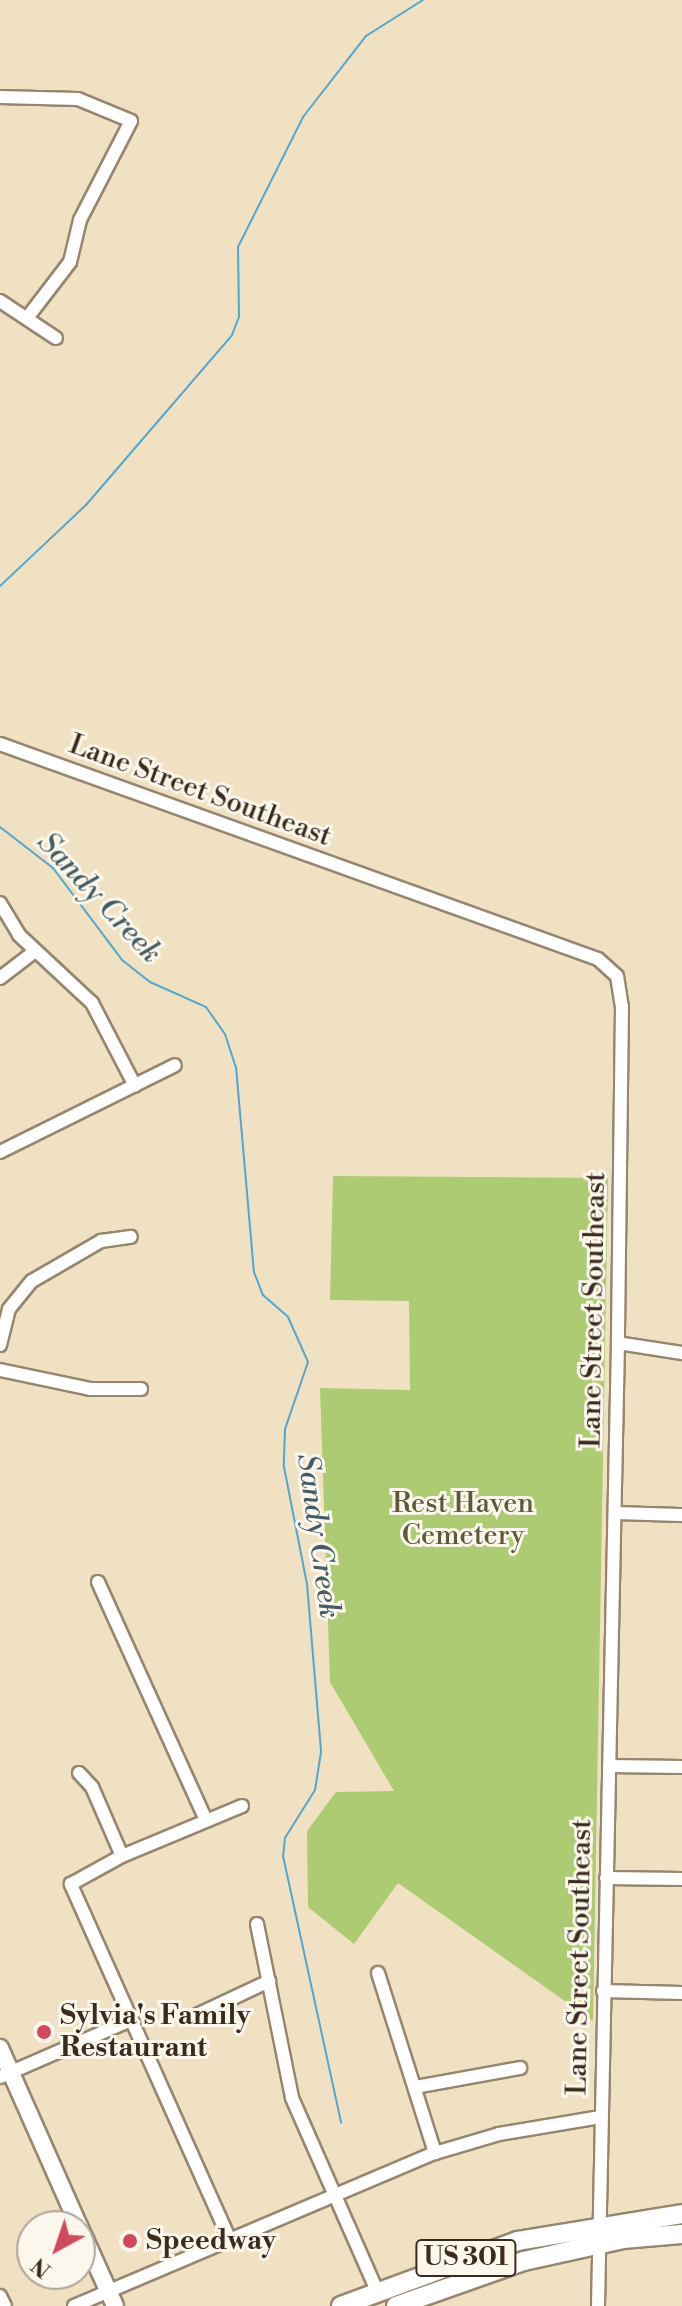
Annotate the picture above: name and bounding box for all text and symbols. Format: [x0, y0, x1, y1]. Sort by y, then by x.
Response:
street label: Lane Street Southeast [64, 728, 336, 854]
water label: Sandy Creek [29, 825, 169, 971]
street label: Lane Street Southeast [575, 1171, 613, 1449]
water label: Sandy Creek [289, 1451, 347, 1621]
park label: Rest Haven Cemetery [392, 1487, 534, 1553]
street label: Lane Street Southeast [561, 1818, 599, 2096]
place label: Sylvia's Family Restaurant [60, 1999, 250, 2065]
marker: Sylvia's Family Restaurant [35, 2023, 53, 2041]
north arrow [16, 2210, 96, 2290]
place label: Speedway [146, 2224, 276, 2258]
marker: Speedway [121, 2232, 139, 2250]
road number: US 301 [414, 2236, 518, 2280]
text: N [26, 2251, 57, 2283]

